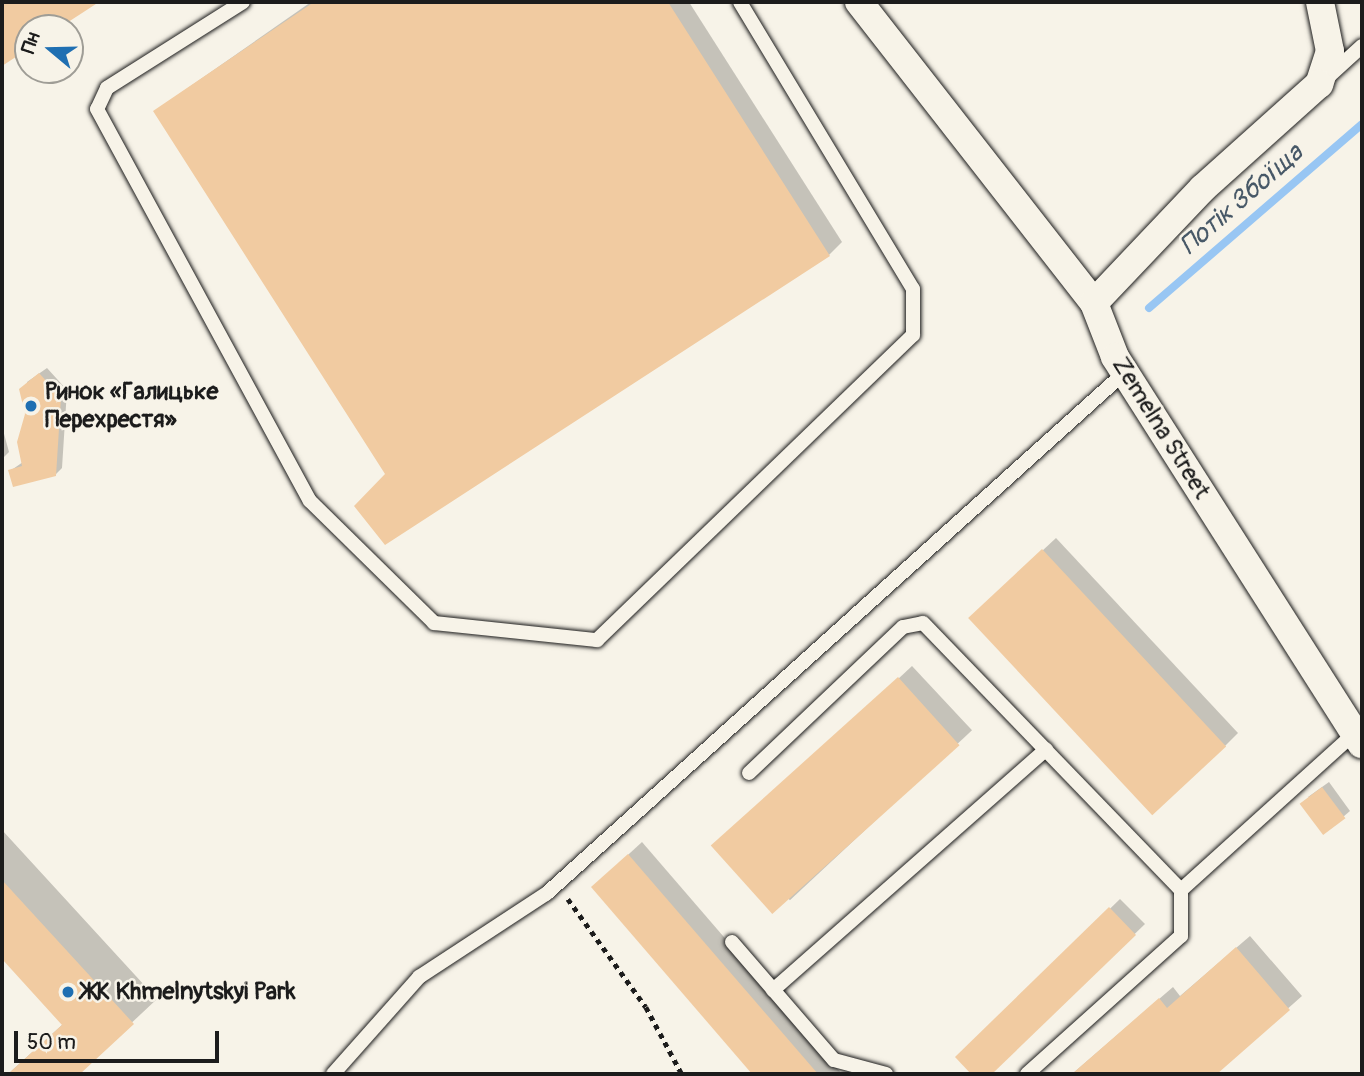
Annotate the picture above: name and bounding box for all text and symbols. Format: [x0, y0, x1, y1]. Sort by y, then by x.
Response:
north arrow [14, 14, 84, 84]
text: Пн [16, 29, 46, 57]
water label: Потік Збоїща [1174, 138, 1310, 262]
street label: Zemelna Street [1106, 352, 1216, 504]
place label: Ринок «Галицьке Перехрестя» [45, 378, 218, 434]
marker: Ринок «Галицьке Перехрестя» [23, 398, 39, 414]
place label: ЖК Khmelnytskyi Park [82, 978, 296, 1006]
marker: ЖК Khmelnytskyi Park [60, 984, 76, 1000]
scale bar [18, 1016, 222, 1060]
text: 50 m [27, 1029, 76, 1056]

